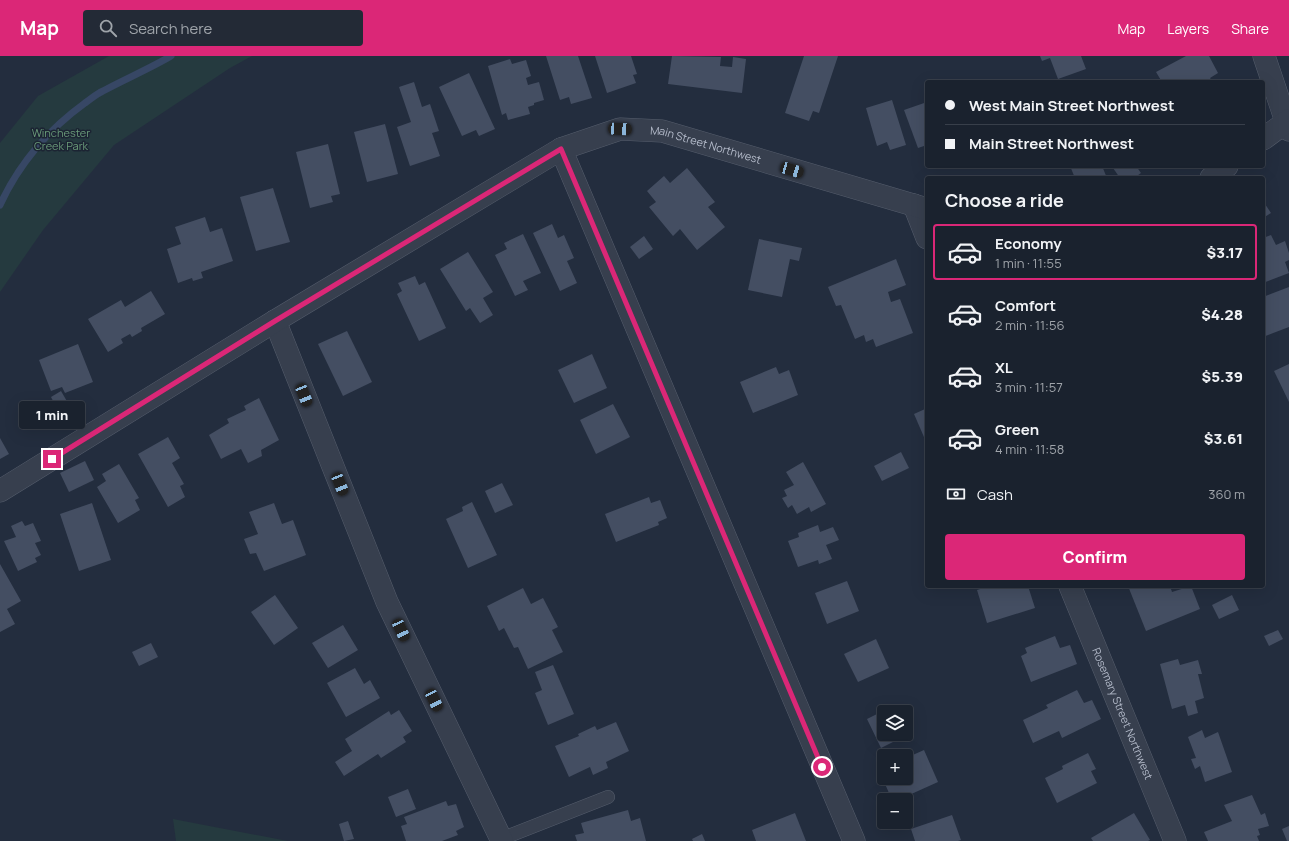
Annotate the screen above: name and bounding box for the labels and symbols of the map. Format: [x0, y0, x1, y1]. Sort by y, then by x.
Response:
car [608, 122, 632, 136]
street label: Main Street Northwest [650, 122, 763, 167]
park label: Winchester Creek Park [32, 125, 90, 153]
car [779, 161, 805, 179]
car [294, 382, 314, 408]
callout: 1 min [19, 401, 85, 429]
route end [43, 450, 61, 468]
car [330, 471, 350, 497]
car [390, 617, 412, 643]
street label: Rosemary Street Northwest [1089, 645, 1157, 782]
car [423, 687, 445, 713]
route start [813, 758, 831, 776]

